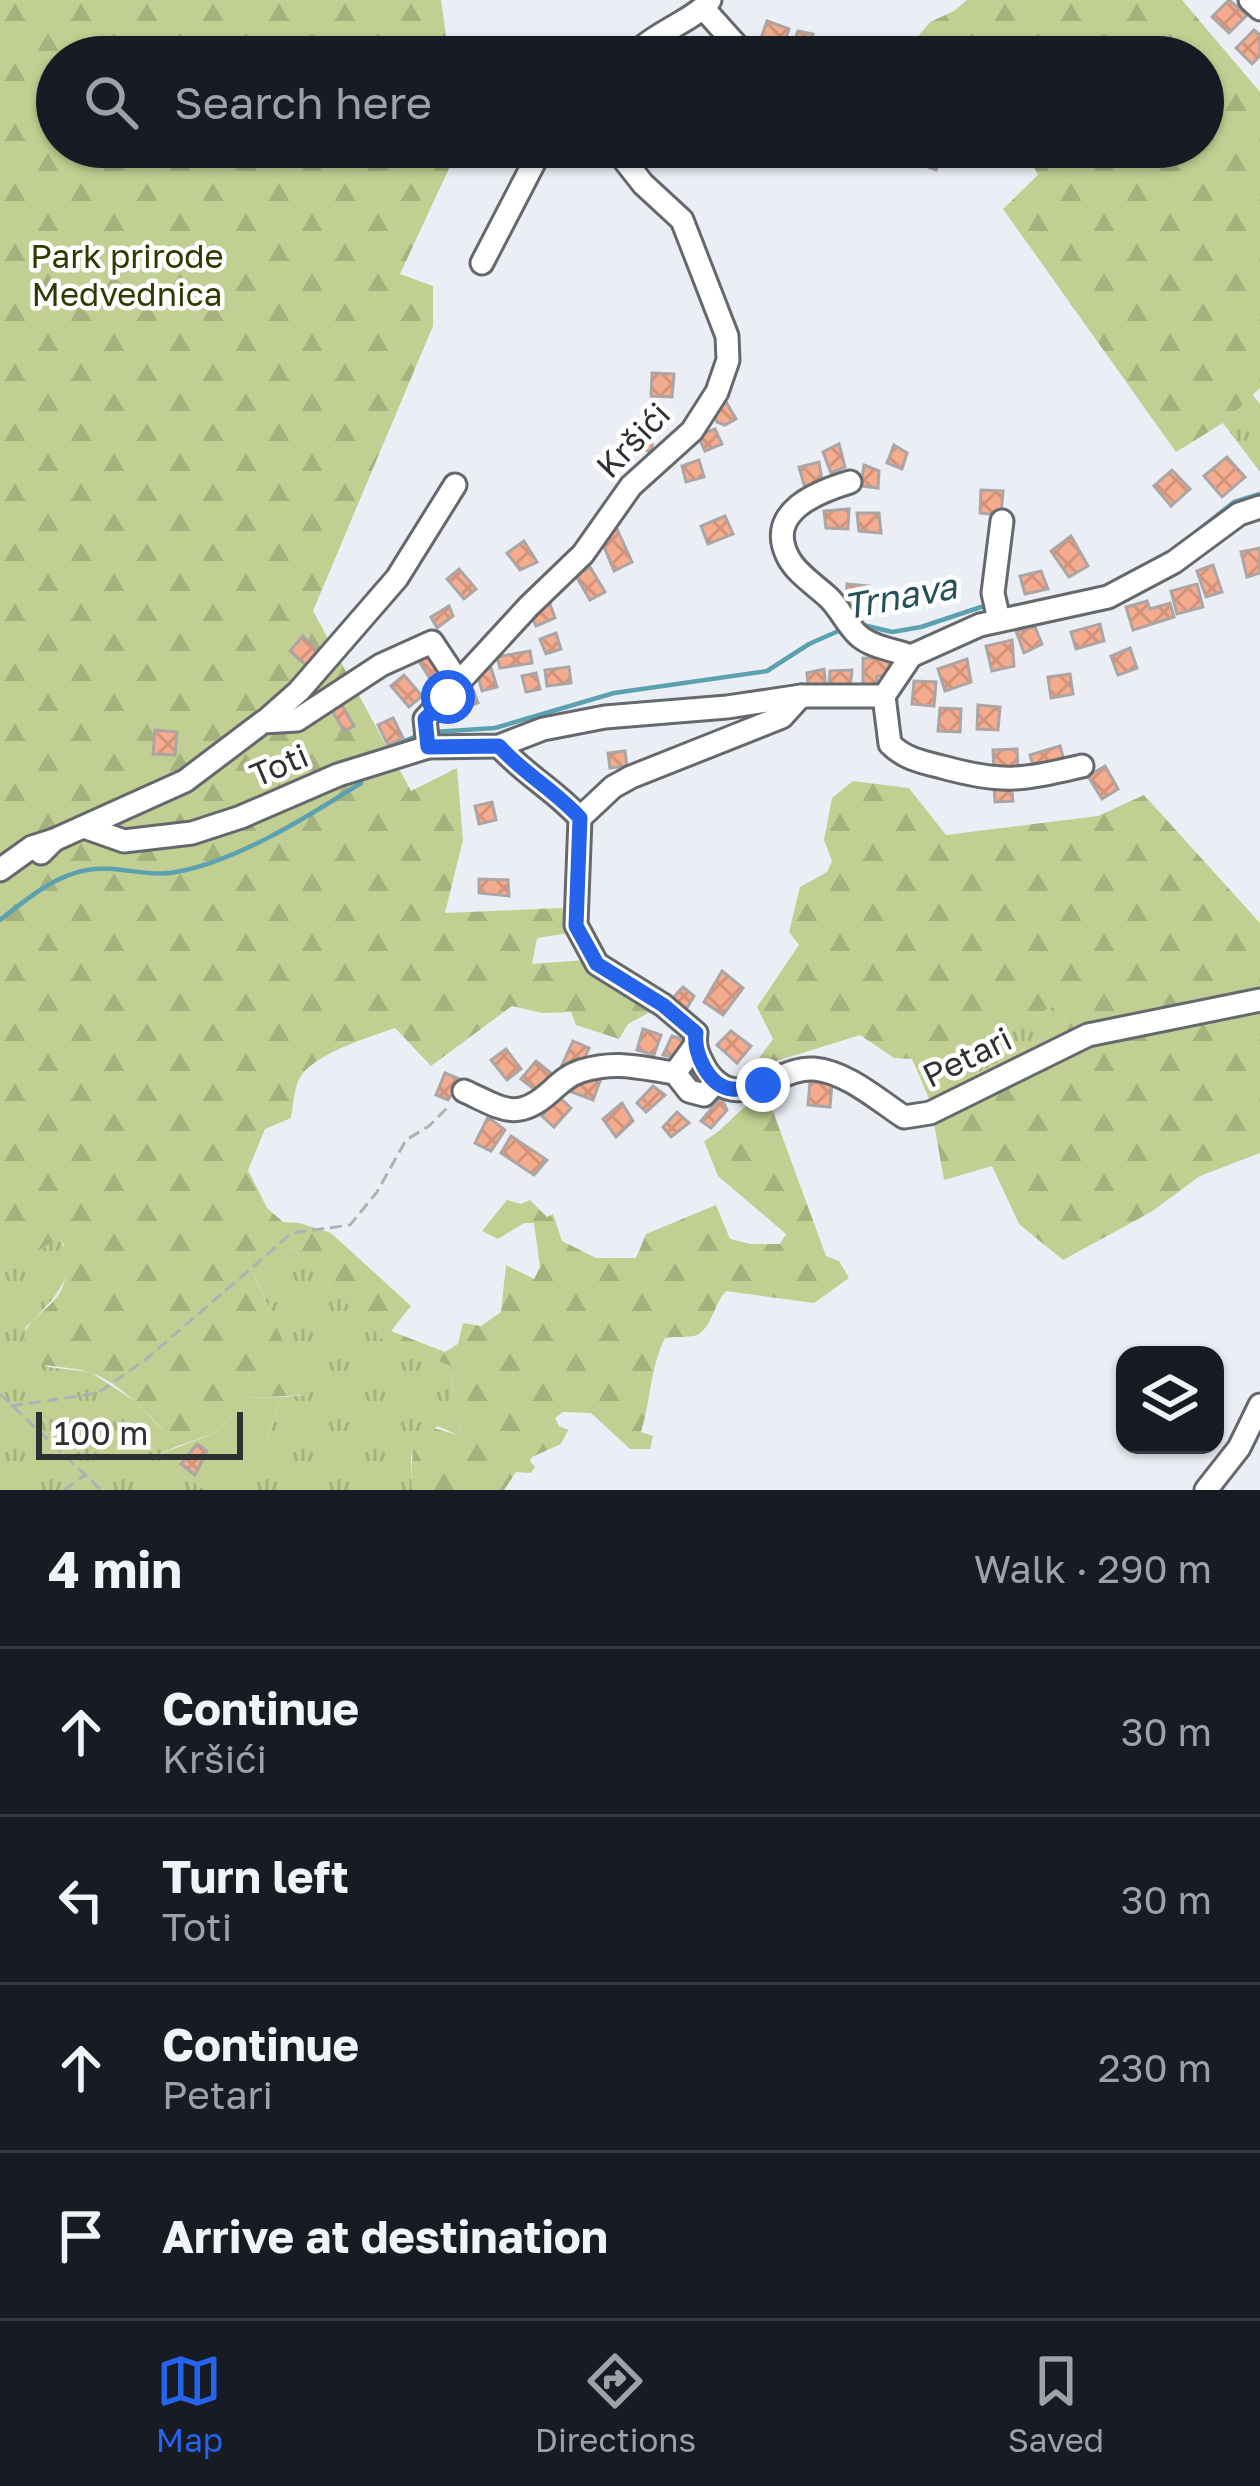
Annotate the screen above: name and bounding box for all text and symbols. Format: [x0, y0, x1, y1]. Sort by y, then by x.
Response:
search box [36, 36, 1224, 168]
icon: search [78, 69, 144, 135]
text: Search here [174, 75, 432, 129]
park label: Park prirode Medvednica [30, 236, 224, 313]
street label: Kršići [588, 394, 678, 485]
water label: Trnava [840, 563, 962, 628]
route start [421, 670, 475, 724]
street label: Toti [244, 735, 314, 794]
street label: Petari [916, 1018, 1018, 1095]
route end [736, 1058, 790, 1112]
map controls [1116, 1346, 1224, 1454]
button: layers [1116, 1346, 1224, 1454]
scale bar [36, 1406, 243, 1459]
text: 100 m [54, 1413, 148, 1452]
text: 4 min [48, 1538, 182, 1599]
text: Walk · 290 m [974, 1545, 1212, 1592]
text: Continue [162, 1681, 359, 1735]
icon: ahead [48, 1699, 114, 1765]
text: 30 m [1121, 1708, 1212, 1755]
text: Kršići [162, 1735, 267, 1782]
text: Turn left [162, 1849, 349, 1903]
icon: left [48, 1867, 114, 1933]
text: 30 m [1121, 1876, 1212, 1923]
text: Toti [162, 1903, 232, 1950]
text: Continue [162, 2017, 359, 2071]
icon: ahead [48, 2035, 114, 2101]
text: 230 m [1098, 2044, 1212, 2091]
text: Petari [162, 2071, 273, 2118]
icon: arrive [48, 2203, 114, 2269]
text: Arrive at destination [162, 2209, 608, 2263]
tab: Map [156, 2348, 223, 2459]
tab: Directions [535, 2348, 696, 2459]
tab: Saved [1008, 2348, 1104, 2459]

